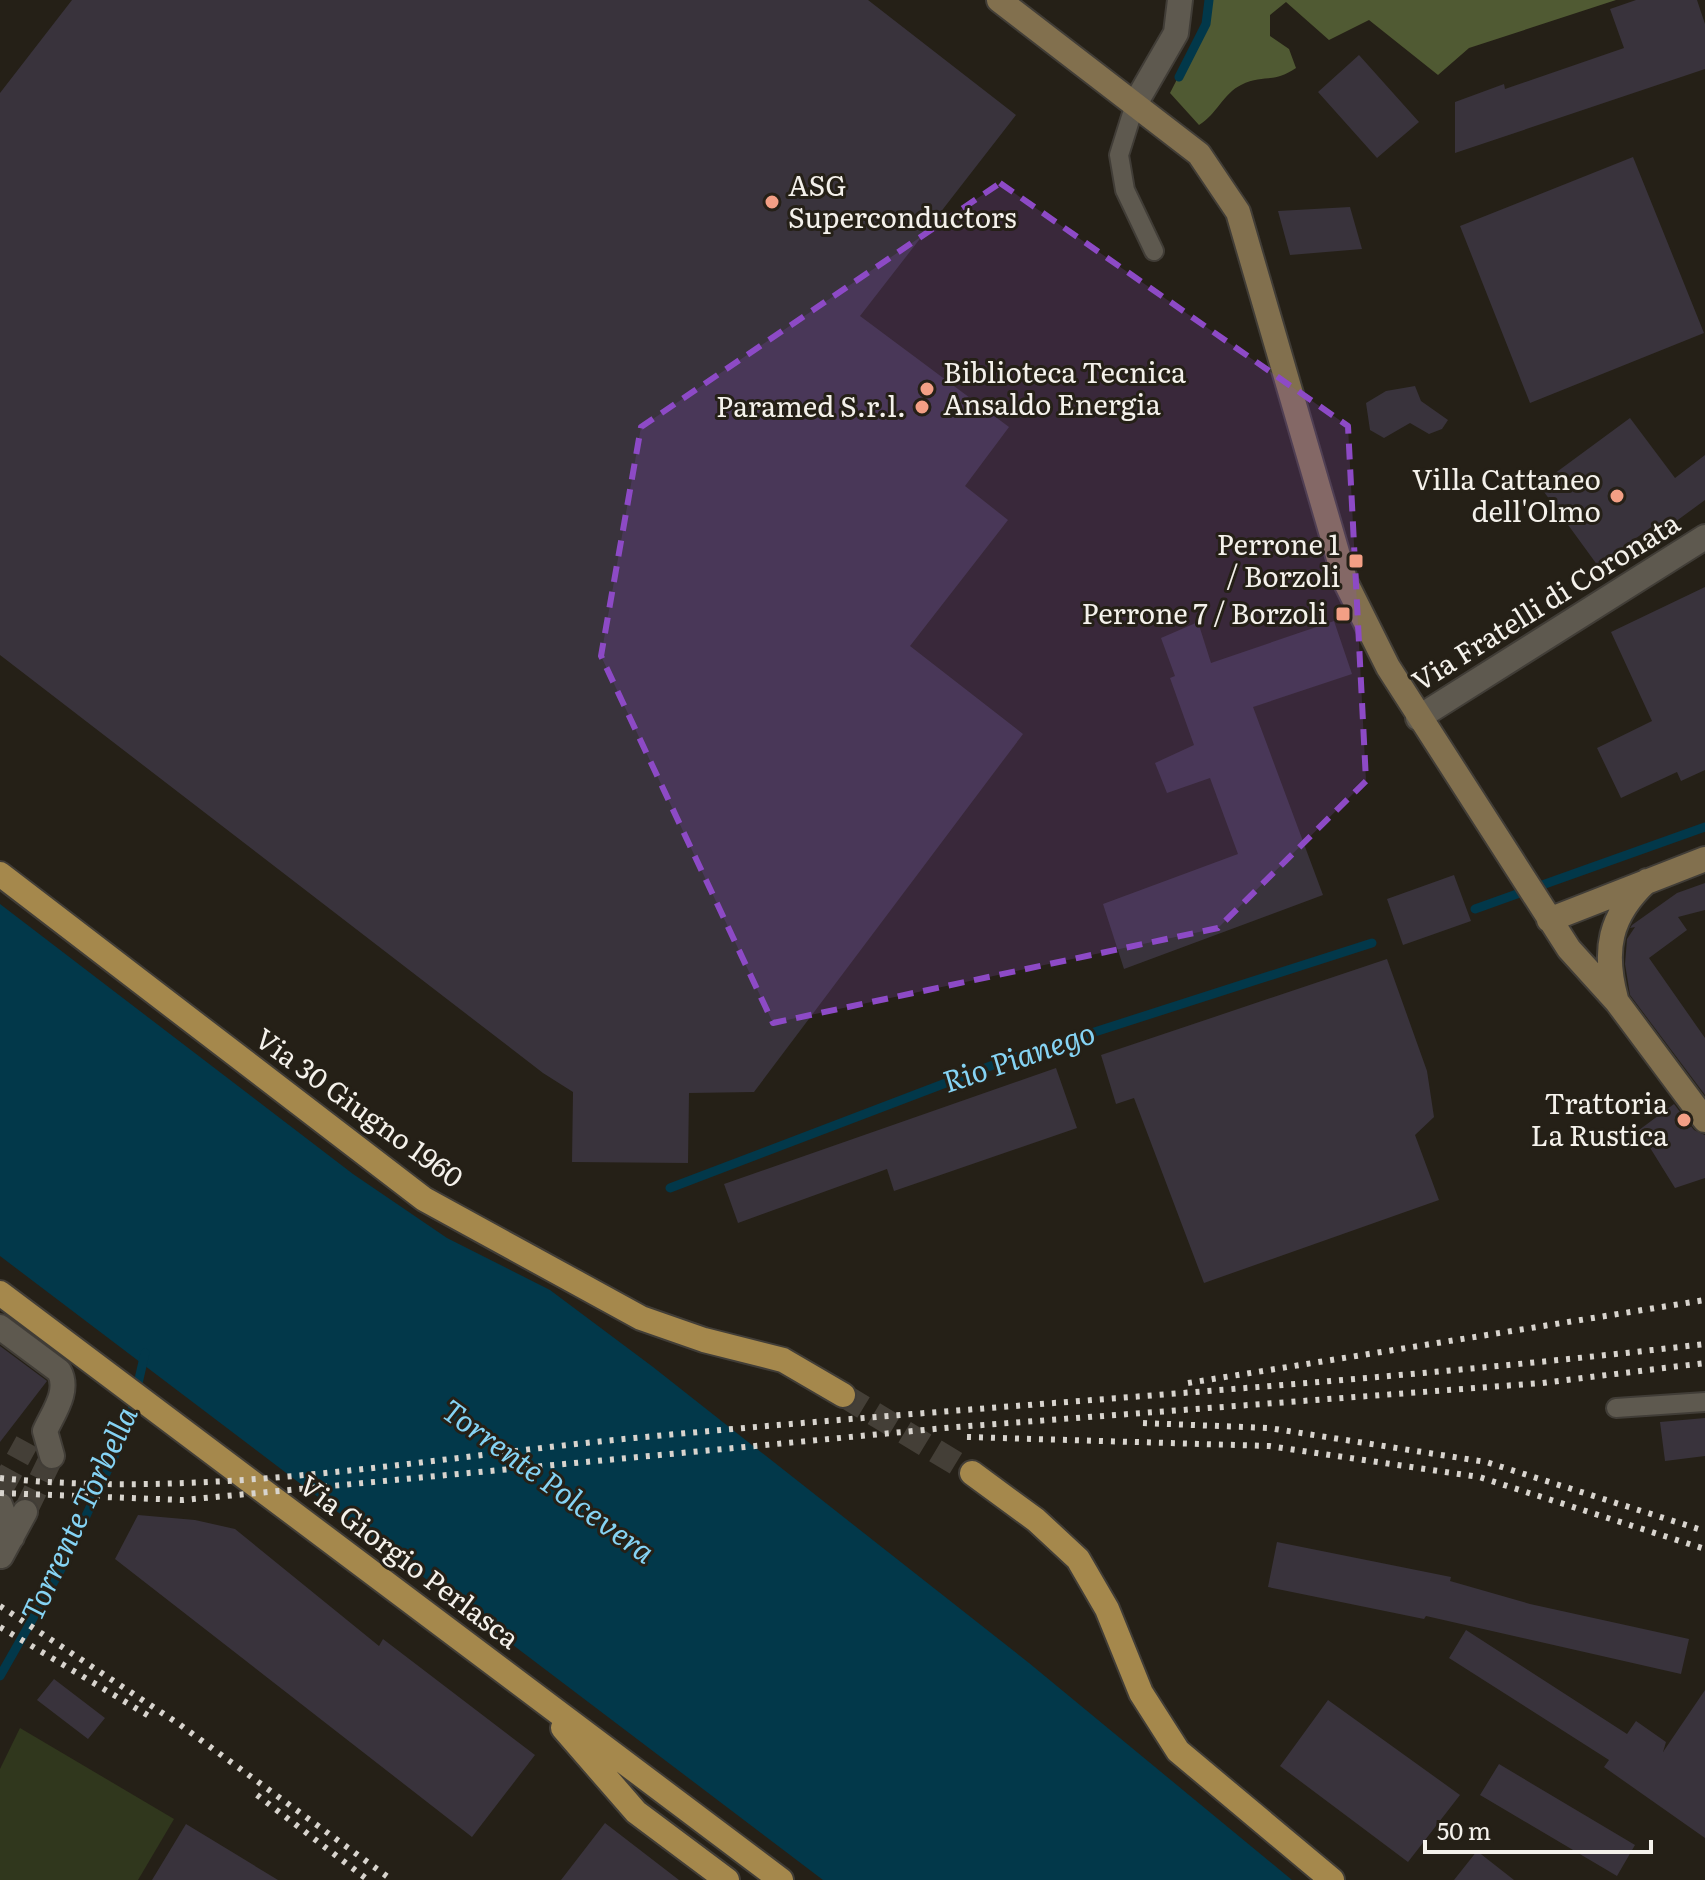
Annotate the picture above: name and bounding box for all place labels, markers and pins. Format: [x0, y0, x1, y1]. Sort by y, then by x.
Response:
place label: ASG Superconductors [788, 163, 1017, 237]
marker: ASG Superconductors [763, 193, 781, 211]
place label: Biblioteca Tecnica Ansaldo Energia [943, 350, 1186, 424]
marker: Biblioteca Tecnica Ansaldo Energia [918, 380, 936, 398]
place label: Paramed S.r.l. [716, 384, 906, 426]
marker: Paramed S.r.l. [913, 398, 931, 416]
place label: Villa Cattaneo dell'Olmo [1412, 457, 1601, 531]
marker: Villa Cattaneo dell'Olmo [1608, 487, 1626, 505]
place label: Perrone 1 / Borzoli [1217, 522, 1340, 596]
marker: Perrone 1 / Borzoli [1347, 552, 1365, 570]
place label: Perrone 7 / Borzoli [1082, 591, 1327, 633]
marker: Perrone 7 / Borzoli [1334, 605, 1352, 623]
place label: Trattoria La Rustica [1531, 1081, 1668, 1155]
marker: Trattoria La Rustica [1675, 1111, 1693, 1129]

